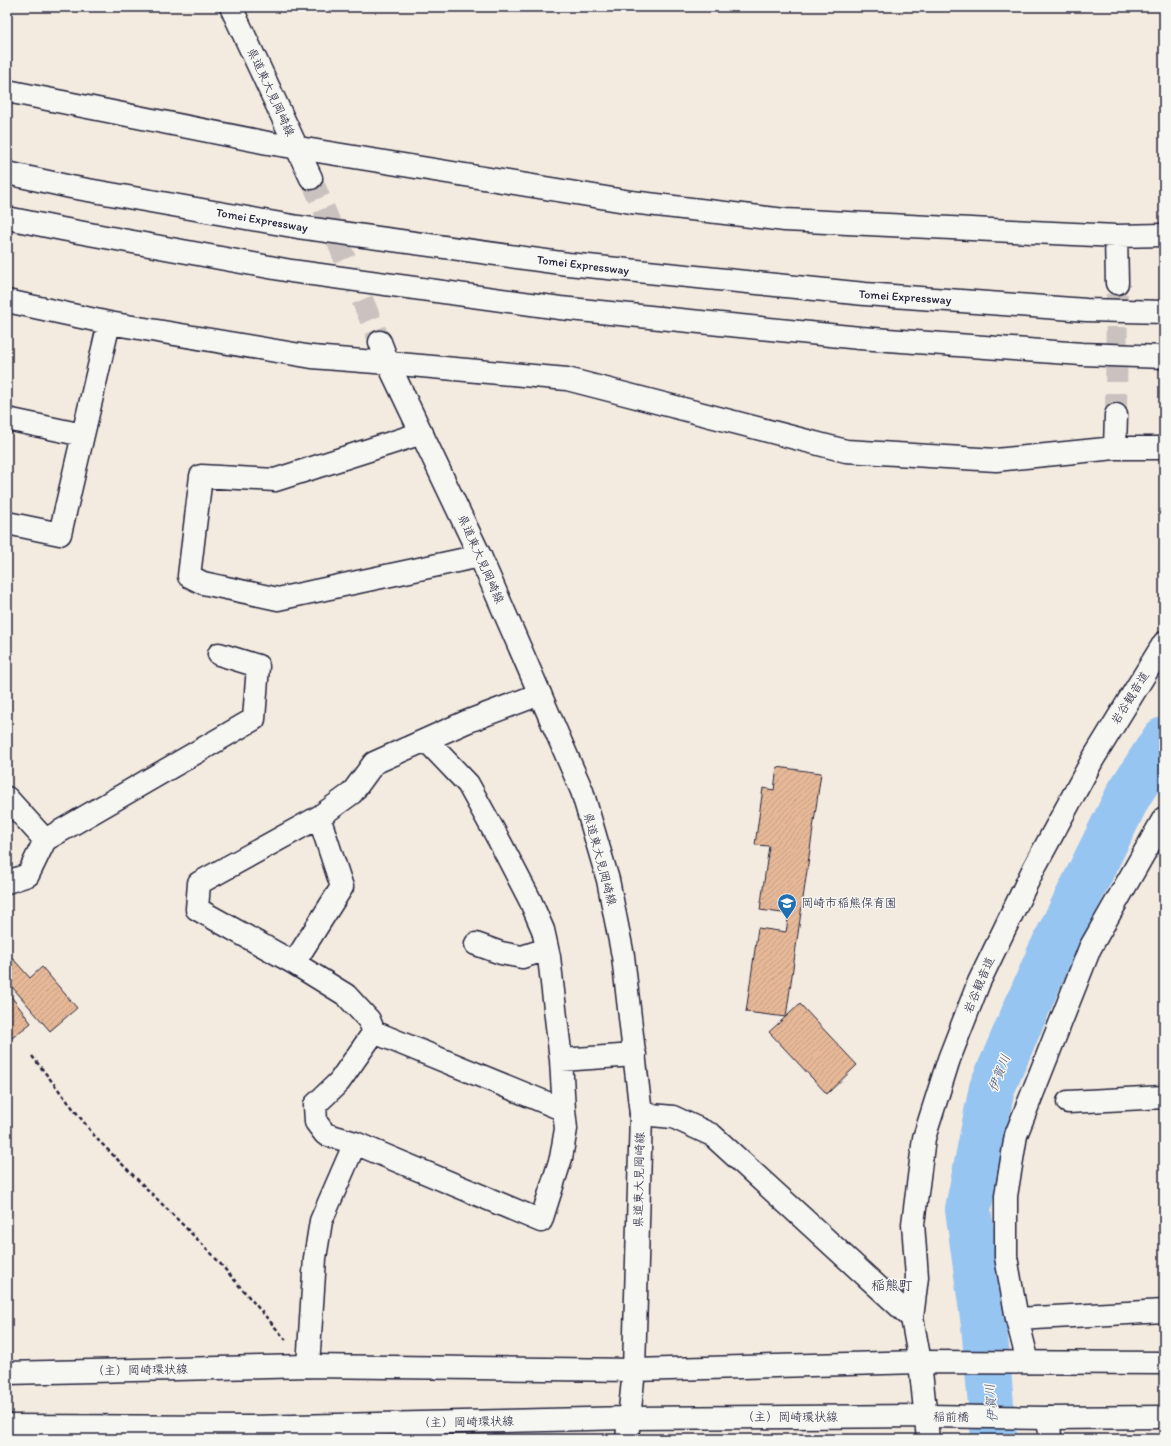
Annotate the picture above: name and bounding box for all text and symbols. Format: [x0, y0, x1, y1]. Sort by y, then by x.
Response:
street label: 県道東大見岡崎線 [244, 46, 298, 138]
street label: Tomei Expressway [215, 205, 309, 235]
street label: Tomei Expressway [536, 252, 630, 278]
street label: Tomei Expressway [858, 287, 952, 307]
street label: 県道東大見岡崎線 [455, 512, 507, 606]
street label: 岩谷観音道 [1108, 669, 1152, 727]
street label: 県道東大見岡崎線 [581, 811, 619, 907]
school or university icon: 岡崎市稲熊保育園 [776, 892, 798, 920]
place label: 岡崎市稲熊保育園 [801, 896, 897, 910]
street label: 岩谷観音道 [961, 955, 997, 1015]
water label: 伊賀川 [985, 1052, 1013, 1094]
street label: 県道東大見岡崎線 [631, 1132, 647, 1228]
district label: 稲熊町 [871, 1277, 913, 1294]
street label: （主）岡崎環状線 [92, 1362, 188, 1378]
water label: 伊賀川 [982, 1383, 1000, 1423]
street label: （主）岡崎環状線 [742, 1410, 838, 1424]
street label: 稲前橋 [933, 1410, 969, 1424]
street label: （主）岡崎環状線 [418, 1414, 514, 1430]

